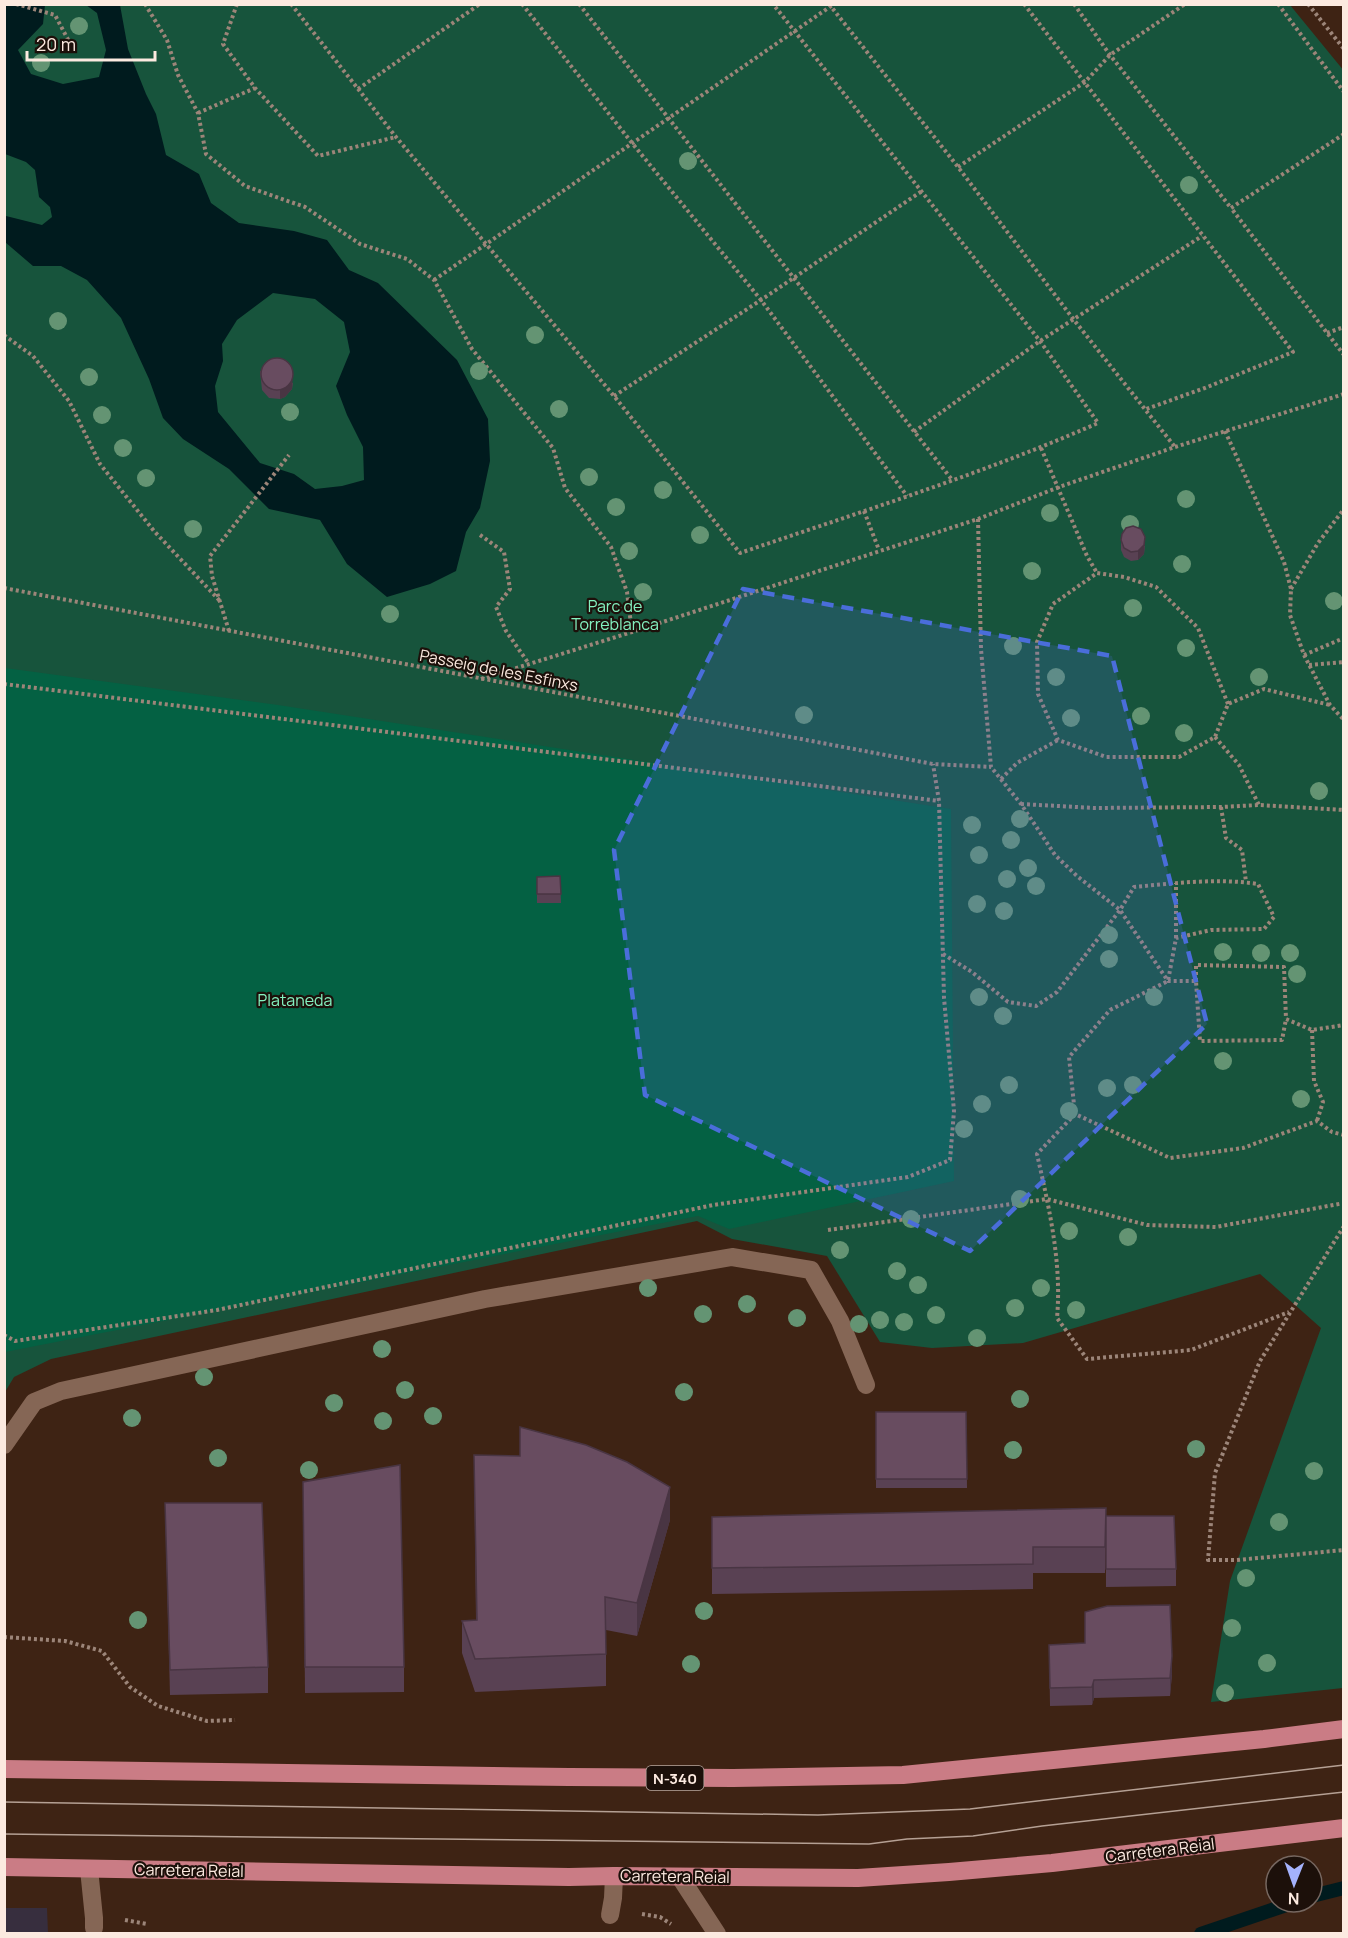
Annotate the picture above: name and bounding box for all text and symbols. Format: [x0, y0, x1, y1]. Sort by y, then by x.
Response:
scale bar [27, 24, 154, 62]
text: 20 m [36, 32, 76, 56]
park label: Parc de Torreblanca [571, 595, 659, 635]
street label: Passeig de les Esfinxs [418, 644, 580, 696]
park label: Plataneda [258, 989, 332, 1011]
road number: N-340 [646, 1766, 704, 1790]
street label: Carretera Reial [1104, 1832, 1216, 1868]
north arrow [1264, 1854, 1324, 1914]
street label: Carretera Reial [134, 1858, 244, 1882]
street label: Carretera Reial [620, 1864, 730, 1888]
text: N [1288, 1888, 1300, 1910]

